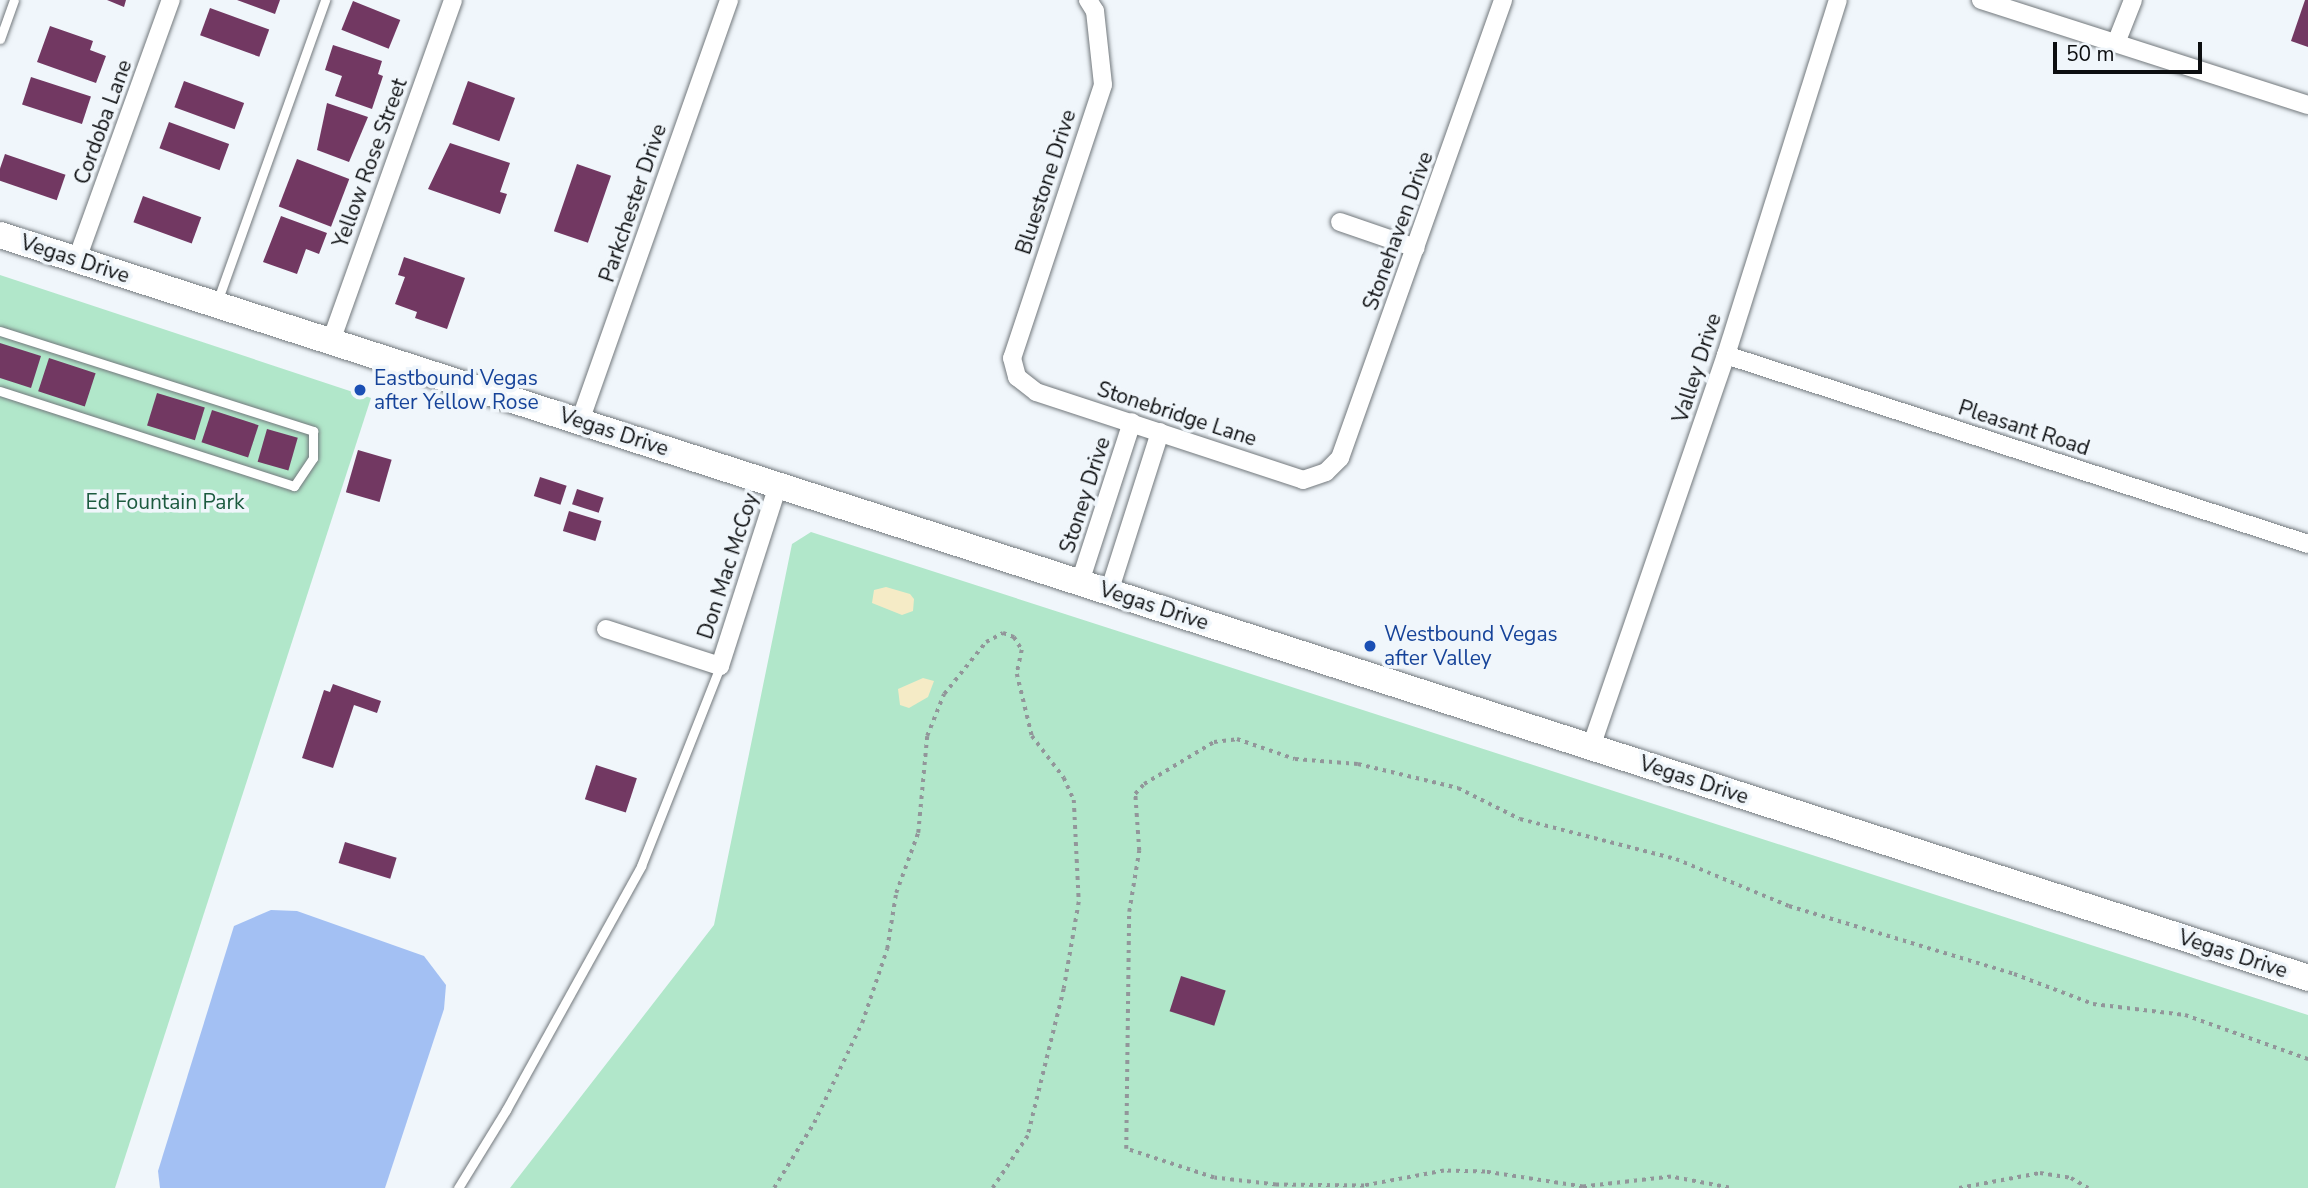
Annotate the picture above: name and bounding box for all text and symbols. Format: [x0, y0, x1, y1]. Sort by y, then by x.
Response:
scale bar [2056, 28, 2205, 72]
text: 50 m [2066, 40, 2115, 68]
street label: Cordoba Lane [69, 56, 137, 188]
street label: Yellow Rose Street [328, 75, 412, 251]
street label: Bluestone Drive [1011, 106, 1081, 258]
street label: Parkchester Drive [594, 121, 672, 285]
street label: Stonehaven Drive [1358, 148, 1438, 314]
street label: Vegas Drive [17, 230, 133, 288]
street label: Valley Drive [1667, 310, 1727, 426]
place label: Eastbound Vegas after Yellow Rose [374, 365, 539, 415]
street label: Stonebridge Lane [1094, 376, 1260, 452]
marker: Eastbound Vegas after Yellow Rose [352, 382, 368, 398]
street label: Pleasant Road [1955, 395, 2093, 461]
street label: Vegas Drive [556, 403, 672, 461]
street label: Stoney Drive [1054, 434, 1116, 556]
park label: Ed Fountain Park [86, 489, 244, 515]
street label: Don Mac McCoy [693, 490, 763, 642]
street label: Vegas Drive [1096, 577, 1212, 635]
place label: Westbound Vegas after Valley [1384, 621, 1558, 671]
marker: Westbound Vegas after Valley [1362, 638, 1378, 654]
street label: Vegas Drive [1636, 751, 1752, 809]
street label: Vegas Drive [2175, 925, 2291, 983]

